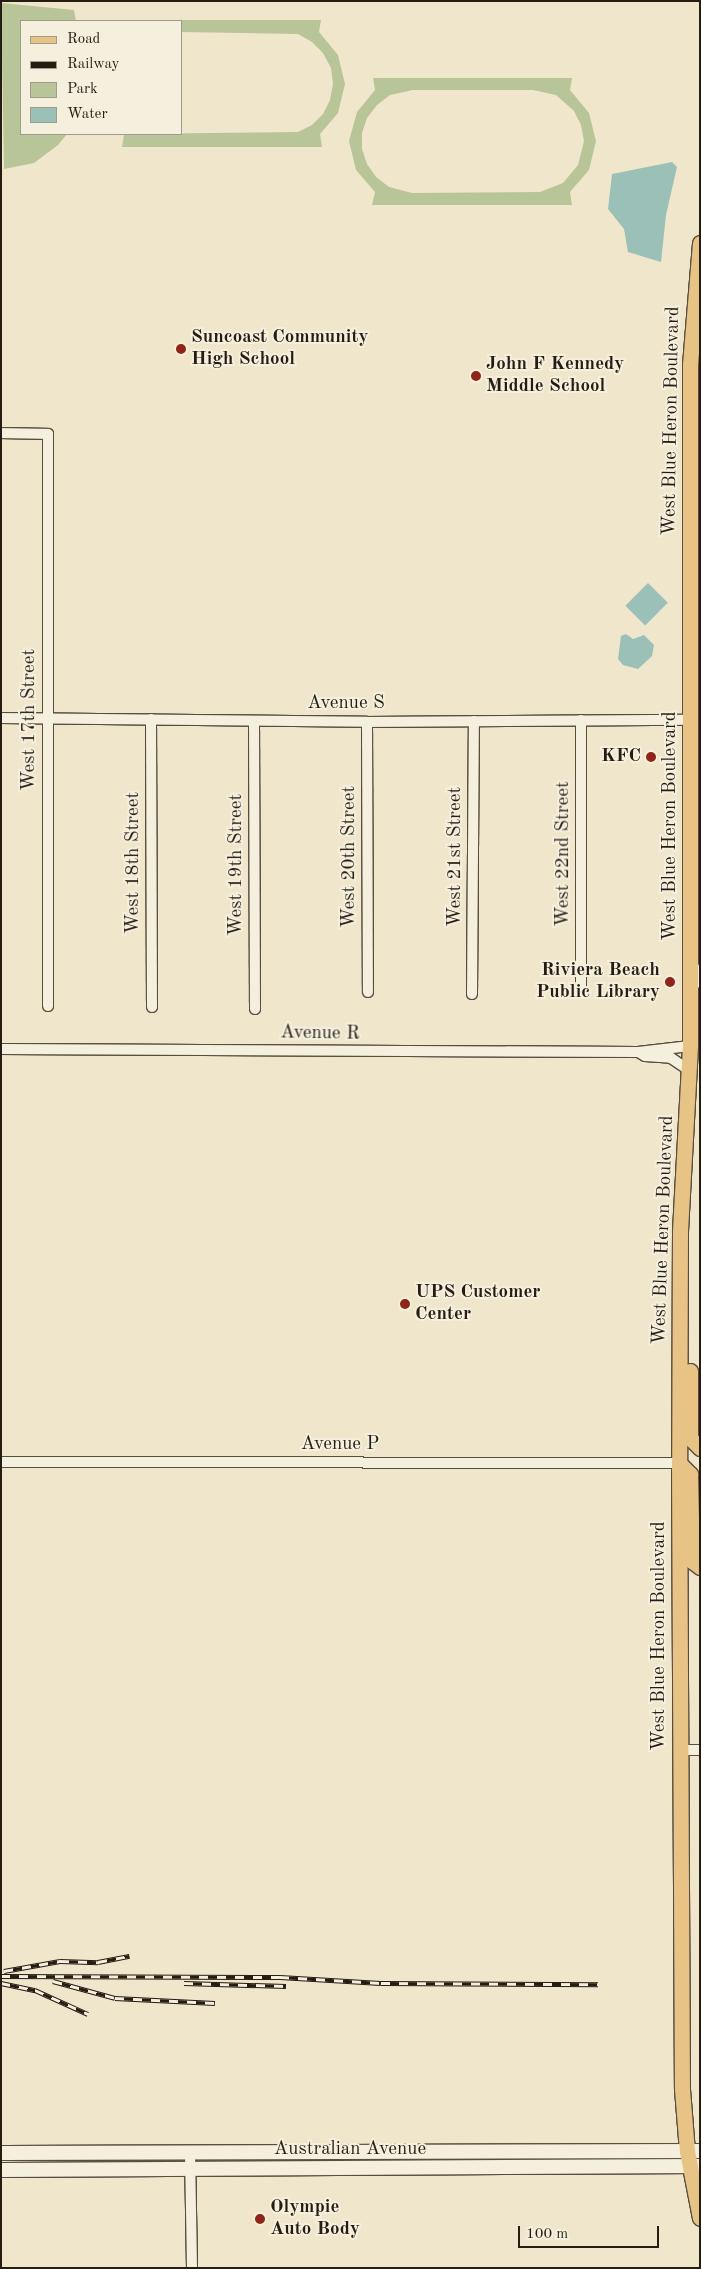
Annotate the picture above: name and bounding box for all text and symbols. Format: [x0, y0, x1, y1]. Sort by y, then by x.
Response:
legend [20, 20, 182, 135]
text: Road [67, 32, 100, 47]
text: Railway [67, 57, 120, 72]
text: Park [67, 82, 98, 97]
text: Water [67, 107, 108, 122]
street label: West Blue Heron Boulevard [659, 306, 685, 536]
place label: Suncoast Community High School [191, 327, 368, 371]
marker: Suncoast Community High School [175, 343, 187, 355]
place label: John F Kennedy Middle School [486, 354, 624, 398]
marker: John F Kennedy Middle School [470, 370, 482, 382]
street label: West 17th Street [19, 649, 41, 791]
street label: Avenue S [307, 693, 385, 715]
street label: West Blue Heron Boulevard [660, 711, 682, 941]
place label: KFC [601, 746, 641, 768]
marker: KFC [645, 751, 657, 763]
street label: West 22nd Street [553, 781, 575, 927]
street label: West 20th Street [339, 786, 361, 928]
street label: West 21st Street [445, 787, 467, 927]
street label: West 18th Street [123, 792, 145, 934]
street label: West 19th Street [226, 794, 248, 936]
place label: Riviera Beach Public Library [536, 960, 660, 1004]
marker: Riviera Beach Public Library [664, 976, 676, 988]
street label: Avenue R [280, 1022, 360, 1046]
street label: West Blue Heron Boulevard [649, 1115, 679, 1345]
place label: UPS Customer Center [415, 1282, 541, 1326]
marker: UPS Customer Center [399, 1298, 411, 1310]
street label: Avenue P [301, 1434, 379, 1456]
street label: West Blue Heron Boulevard [649, 1521, 671, 1751]
street label: Australian Avenue [274, 2139, 426, 2161]
place label: Olympie Auto Body [270, 2197, 360, 2241]
marker: Olympie Auto Body [254, 2213, 266, 2225]
scale bar [521, 2216, 662, 2248]
text: 100 m [526, 2227, 568, 2242]

